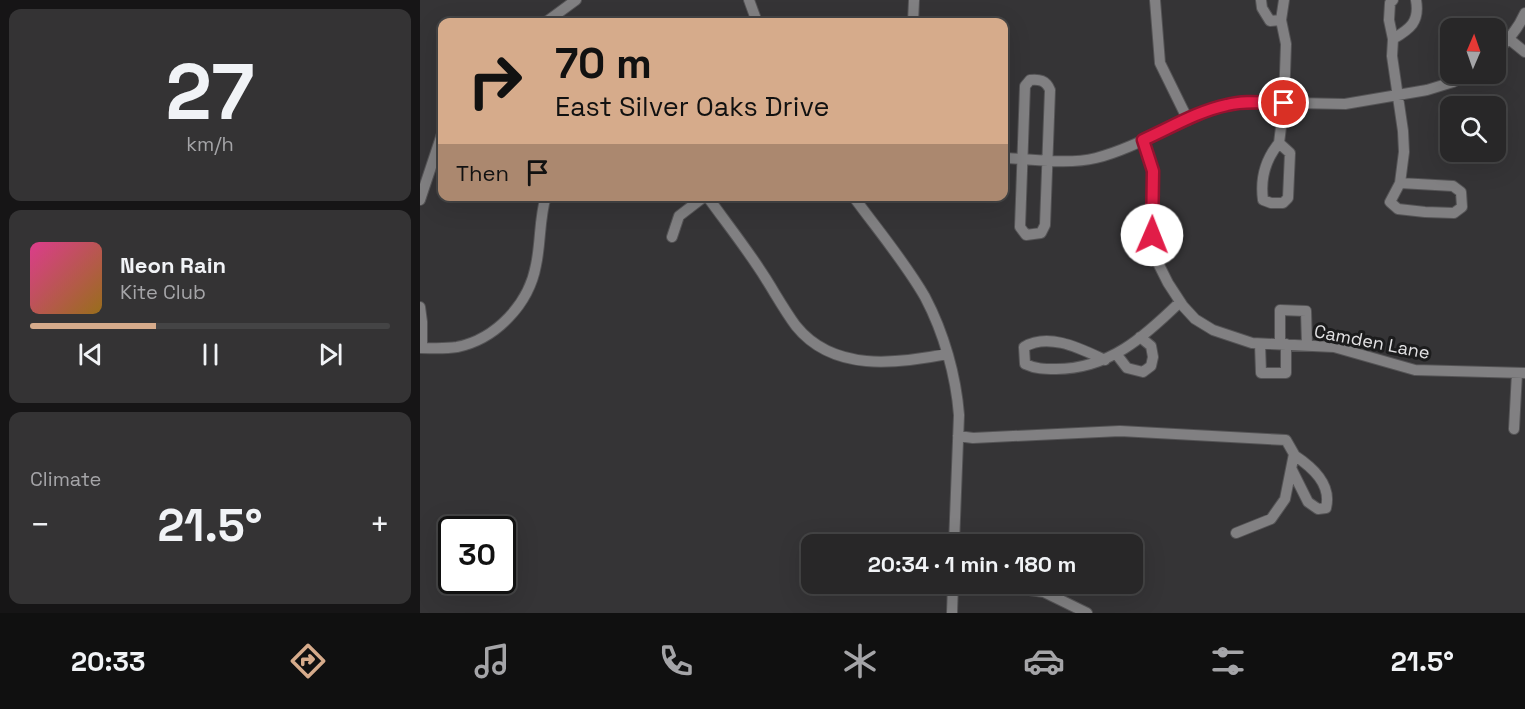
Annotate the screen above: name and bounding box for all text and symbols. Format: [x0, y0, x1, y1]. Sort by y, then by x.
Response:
north arrow [1440, 18, 1506, 84]
map controls [1440, 18, 1506, 162]
text: 70 m [555, 37, 652, 90]
text: 27 [166, 42, 254, 142]
icon: right [456, 42, 534, 120]
pin [1258, 77, 1309, 128]
icon: arrive [1267, 86, 1300, 119]
text: East Silver Oaks Drive [555, 89, 829, 124]
button: search [1440, 96, 1506, 162]
text: km/h [186, 131, 234, 157]
icon: arrive [521, 156, 554, 189]
text: Then [456, 159, 509, 187]
position arrow [1120, 203, 1184, 267]
text: Neon Rain [120, 251, 226, 279]
text: Kite Club [120, 279, 206, 305]
street label: Camden Lane [1312, 319, 1432, 364]
icon: previous [74, 338, 107, 371]
icon: pause [194, 338, 227, 371]
icon: next [314, 338, 347, 371]
text: Climate [30, 466, 101, 492]
text: 21.5° [157, 497, 263, 554]
text: − [30, 504, 50, 546]
text: + [370, 504, 390, 546]
speed limit sign: 30 [438, 516, 516, 594]
text: 20:34 · 1 min · 180 m [868, 550, 1076, 578]
icon: directions [287, 640, 329, 682]
icon: music [471, 640, 513, 682]
icon: phone [655, 640, 697, 682]
icon: climate [839, 640, 881, 682]
icon: car [1023, 640, 1065, 682]
icon: filters [1207, 640, 1249, 682]
text: 20:33 [71, 644, 145, 679]
text: 21.5° [1391, 644, 1454, 679]

